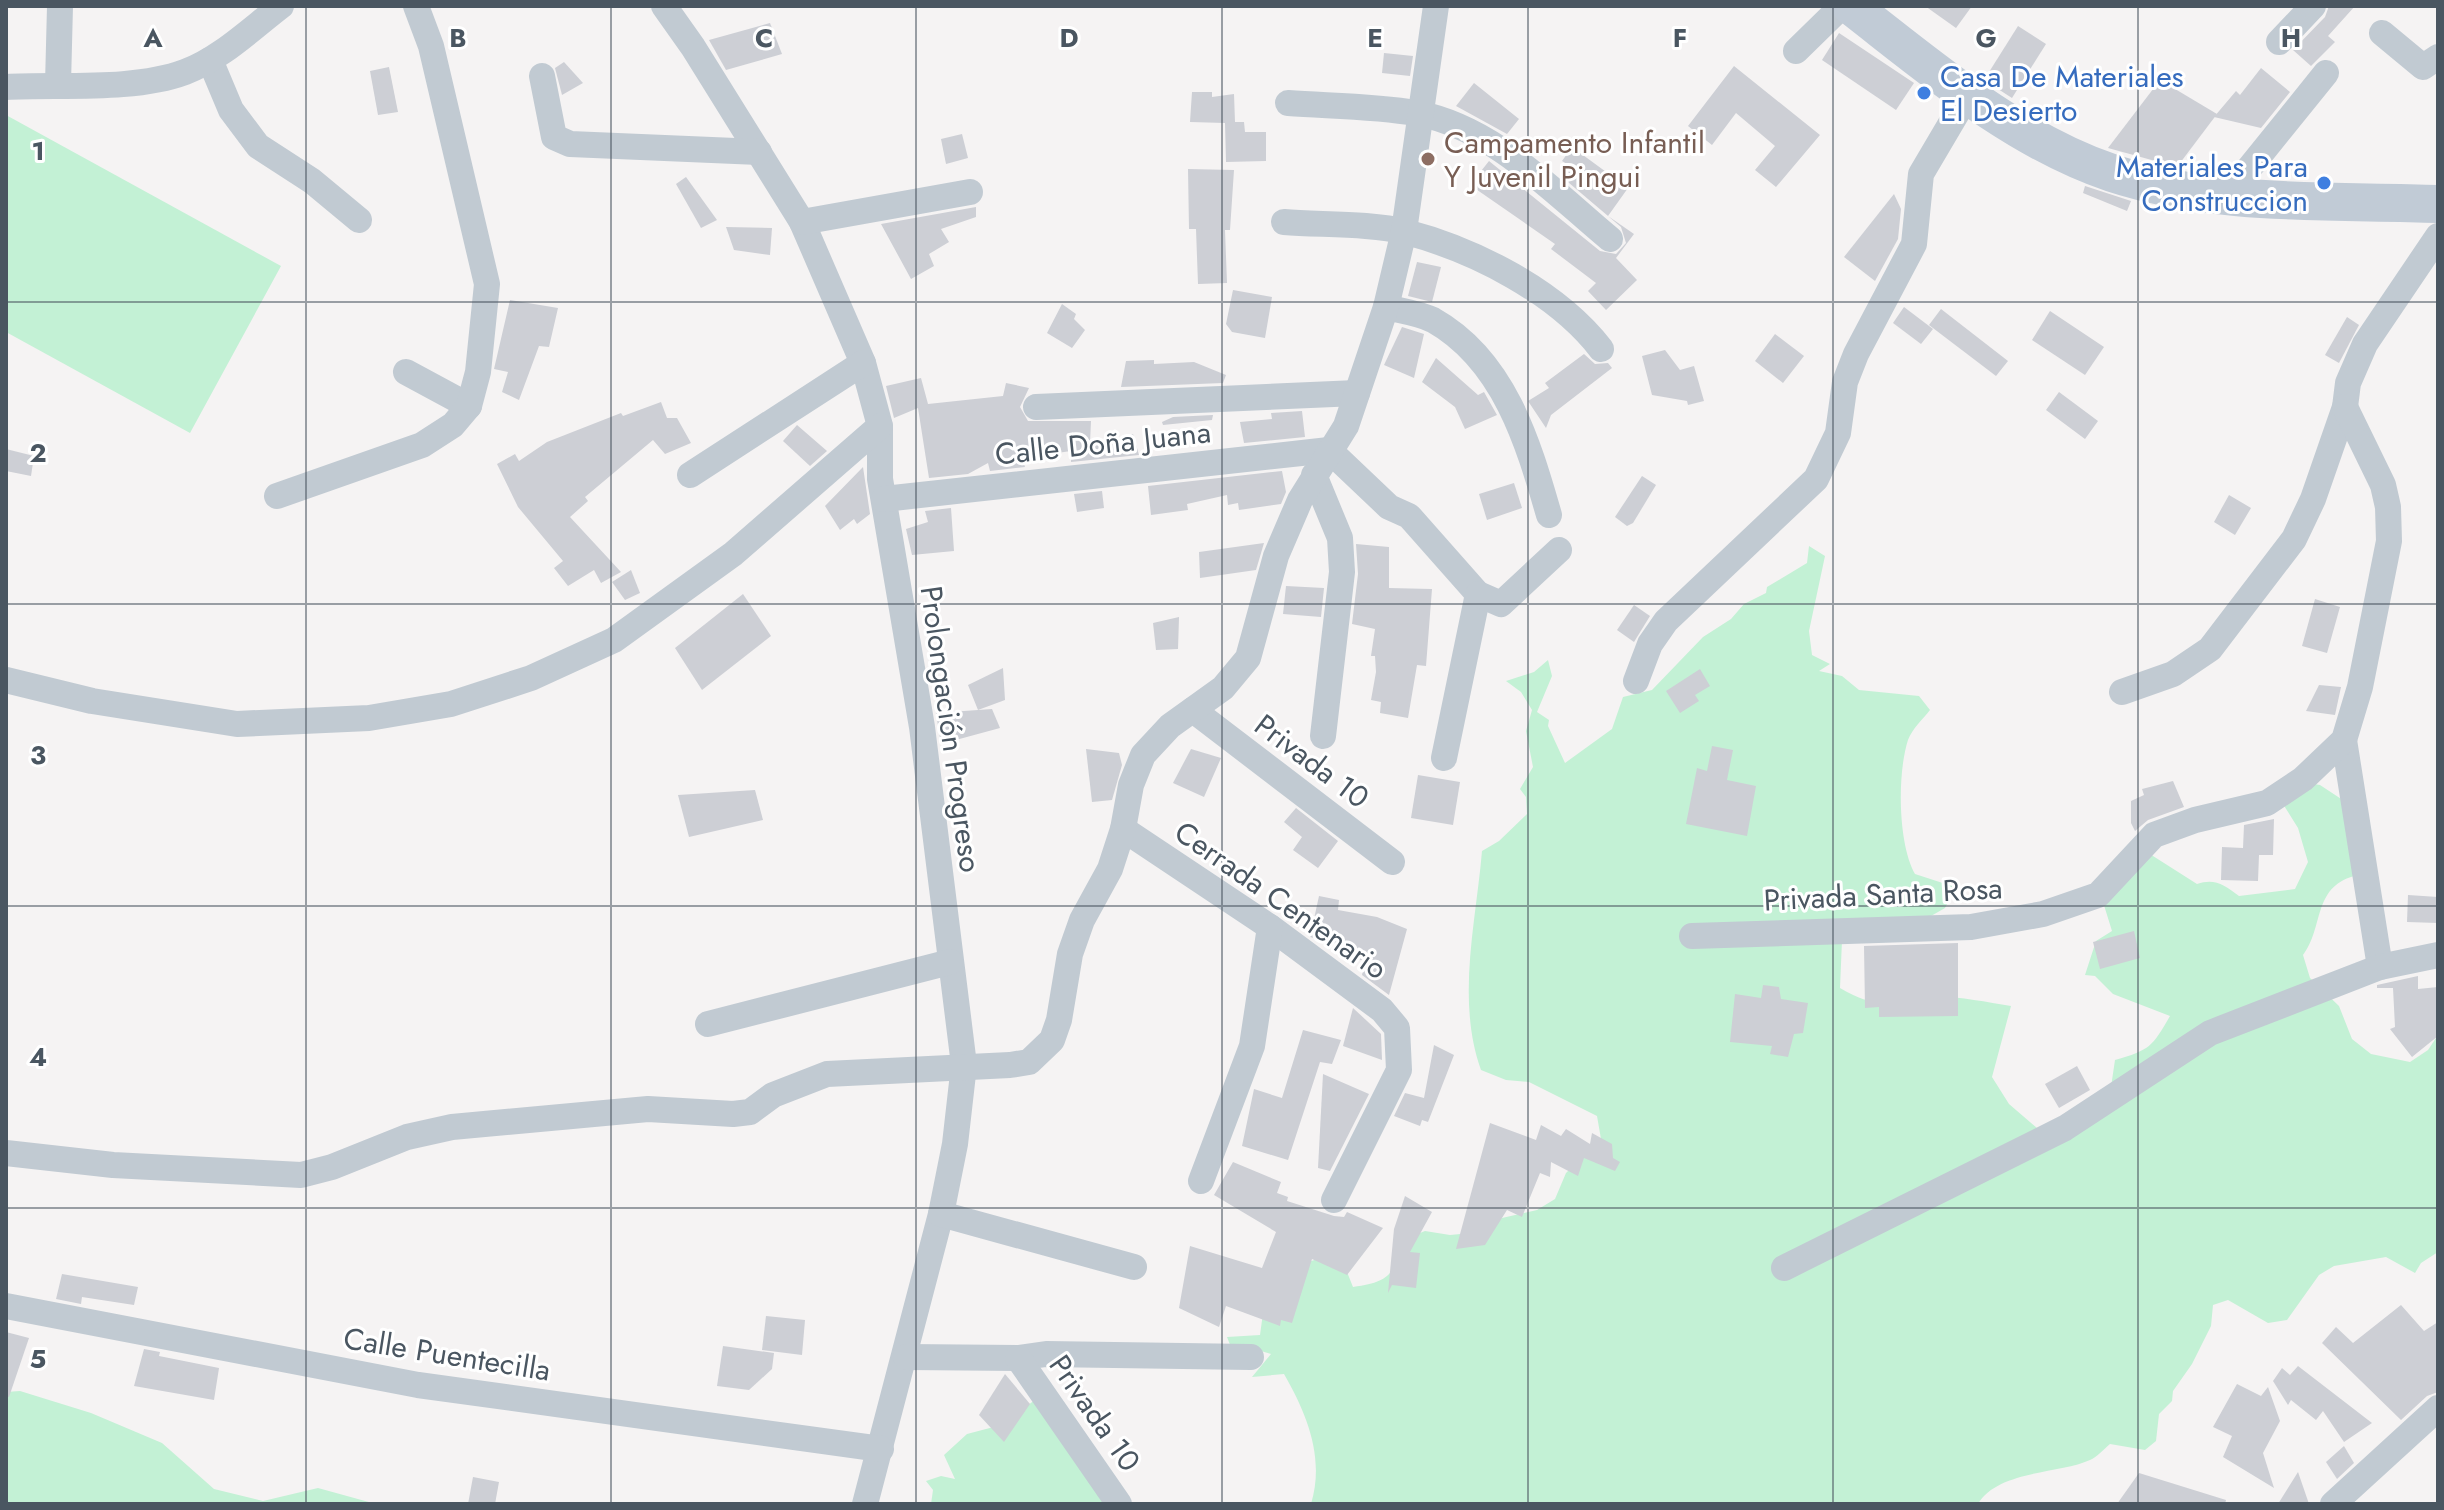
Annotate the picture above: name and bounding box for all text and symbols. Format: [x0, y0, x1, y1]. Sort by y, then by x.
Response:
text: A [142, 19, 163, 57]
text: B [449, 19, 467, 57]
text: C [755, 19, 773, 57]
text: D [1059, 19, 1079, 57]
text: E [1367, 19, 1383, 57]
text: F [1673, 19, 1687, 57]
text: G [1975, 19, 1997, 57]
text: H [2281, 19, 2301, 57]
place label: Casa De Materiales El Desierto [1940, 55, 2184, 132]
marker: Casa De Materiales El Desierto [1915, 84, 1933, 102]
place label: Campamento Infantil Y Juvenil Pingui [1444, 121, 1705, 198]
text: 1 [31, 132, 45, 170]
place label: Materiales Para Construccion [2116, 145, 2308, 222]
marker: Campamento Infantil Y Juvenil Pingui [1419, 150, 1437, 168]
marker: Materiales Para Construccion [2315, 174, 2333, 192]
street label: Calle Doña Juana [993, 410, 1213, 476]
text: 2 [29, 434, 47, 472]
street label: Prolongación Progreso [910, 583, 992, 875]
street label: Privada 10 [1246, 704, 1378, 818]
text: 3 [30, 736, 46, 774]
street label: Cerrada Centenario [1166, 811, 1396, 989]
street label: Privada Santa Rosa [1763, 866, 2003, 922]
text: 4 [29, 1038, 47, 1076]
street label: Calle Puentecilla [340, 1316, 554, 1392]
text: 5 [30, 1340, 46, 1378]
street label: Privada 10 [1039, 1346, 1151, 1480]

